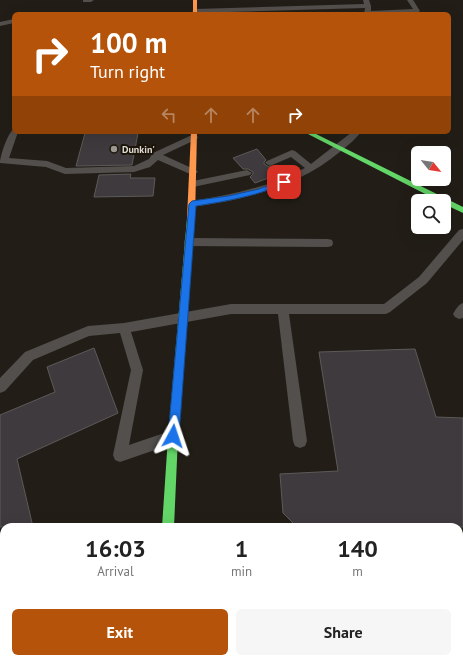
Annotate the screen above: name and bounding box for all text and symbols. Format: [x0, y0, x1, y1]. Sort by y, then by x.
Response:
text: 100 m [90, 24, 167, 61]
icon: right [24, 28, 76, 80]
text: Turn right [90, 60, 165, 83]
icon: left [158, 104, 180, 126]
icon: ahead [200, 104, 222, 126]
icon: ahead [242, 104, 264, 126]
icon: right [284, 104, 306, 126]
place label: Dunkin' [122, 143, 155, 156]
marker: Dunkin' [109, 144, 119, 154]
north arrow [411, 146, 451, 186]
map controls [411, 146, 451, 234]
pin [267, 165, 301, 199]
icon: arrive [273, 171, 295, 193]
button: search [411, 194, 451, 234]
position arrow [152, 415, 194, 457]
text: 16:03 [85, 533, 146, 564]
text: 1 [235, 533, 248, 564]
text: 140 [337, 533, 378, 564]
text: Arrival [97, 563, 134, 580]
text: min [231, 563, 252, 580]
text: m [352, 563, 363, 580]
button: Exit [12, 609, 228, 655]
button: Share [236, 609, 451, 655]

